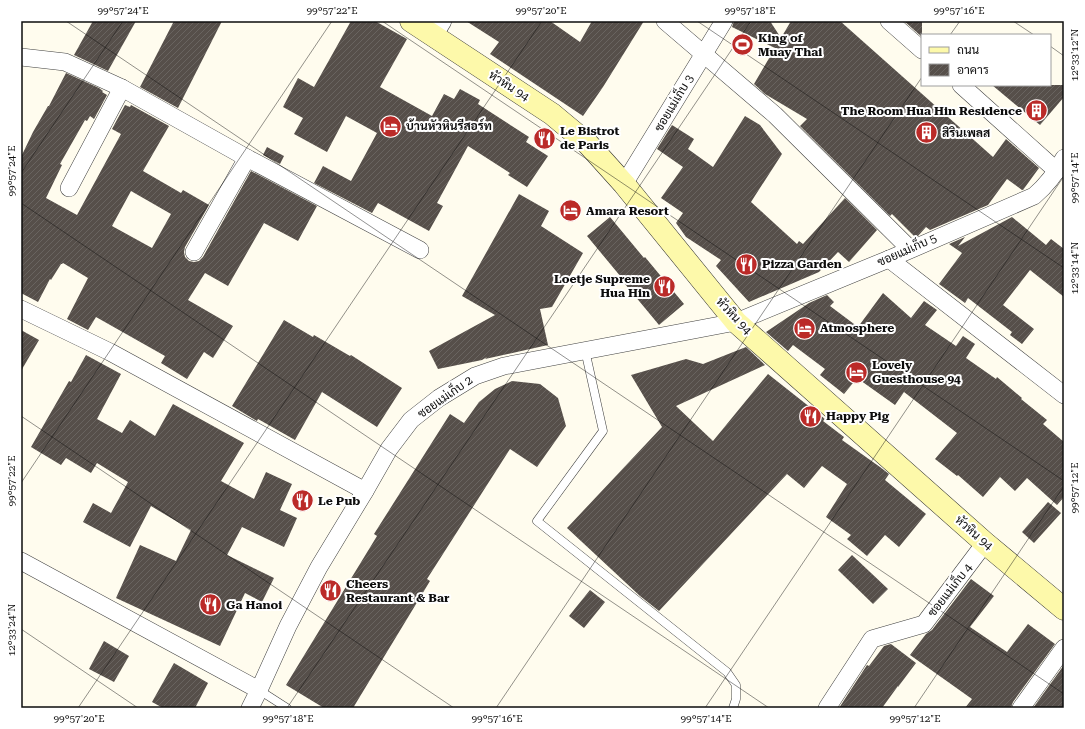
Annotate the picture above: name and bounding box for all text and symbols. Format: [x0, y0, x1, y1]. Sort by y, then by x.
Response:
text: 99°57'24"E [97, 5, 149, 16]
text: 99°57'22"E [306, 5, 358, 16]
text: 99°57'20"E [515, 5, 567, 16]
text: 99°57'18"E [724, 5, 776, 16]
text: 99°57'16"E [933, 5, 985, 16]
text: 12°33'12"N [1069, 29, 1080, 81]
place label: King of Muay Thai [758, 31, 822, 59]
sports icon: King of Muay Thai [730, 32, 756, 58]
legend [921, 34, 1051, 86]
text: ถนน [957, 43, 980, 57]
text: อาคาร [957, 63, 989, 77]
street label: หัวหิน 94 [486, 68, 532, 104]
street label: ซอยแม่เก็บ 3 [650, 71, 697, 134]
building icon: The Room Hua Hin Residence [1024, 98, 1050, 124]
place label: The Room Hua Hin Residence [841, 104, 1022, 118]
hotel icon: บ้านหัวหินรีสอร์ท [378, 113, 404, 139]
place label: บ้านหัวหินรีสอร์ท [406, 118, 492, 133]
building icon: สิรินเพลส [913, 120, 939, 146]
place label: Le Bistrot de Paris [560, 124, 620, 152]
restaurant icon: Le Bistrot de Paris [532, 125, 558, 151]
place label: สิรินเพลส [942, 126, 990, 140]
text: 99°57'24"E [6, 145, 17, 197]
text: 99°57'14"E [1069, 152, 1080, 204]
hotel icon: Amara Resort [557, 198, 583, 224]
place label: Amara Resort [586, 204, 669, 218]
street label: ซอยแม่เก็บ 5 [874, 229, 939, 269]
text: 12°33'14"N [1069, 242, 1080, 294]
restaurant icon: Pizza Garden [734, 251, 760, 277]
place label: Pizza Garden [762, 257, 842, 271]
place label: Loetje Supreme Hua Hin [554, 272, 650, 300]
restaurant icon: Loetje Supreme Hua Hin [652, 273, 678, 299]
street label: หัวหิน 94 [713, 295, 755, 338]
hotel icon: Atmosphere [791, 315, 817, 341]
place label: Atmosphere [820, 321, 894, 335]
place label: Lovely Guesthouse 94 [872, 358, 961, 386]
hotel icon: Lovely Guesthouse 94 [843, 359, 869, 385]
street label: ซอยแม่เก็บ 2 [414, 371, 475, 421]
restaurant icon: Happy Pig [797, 403, 823, 429]
place label: Happy Pig [826, 409, 890, 423]
text: 99°57'22"E [6, 455, 17, 507]
text: 99°57'12"E [1069, 462, 1080, 514]
restaurant icon: Le Pub [289, 488, 315, 514]
place label: Le Pub [318, 494, 360, 508]
street label: หัวหิน 94 [952, 513, 996, 553]
street label: ซอยแม่เก็บ 4 [923, 559, 975, 619]
place label: Cheers Restaurant & Bar [346, 577, 450, 605]
restaurant icon: Cheers Restaurant & Bar [318, 578, 344, 604]
restaurant icon: Ga Hanoi [198, 592, 224, 618]
place label: Ga Hanoi [226, 598, 282, 612]
text: 12°33'24"N [6, 604, 17, 656]
text: 99°57'20"E [53, 713, 105, 724]
text: 99°57'18"E [262, 713, 314, 724]
text: 99°57'16"E [471, 713, 523, 724]
text: 99°57'14"E [680, 713, 732, 724]
text: 99°57'12"E [889, 713, 941, 724]

